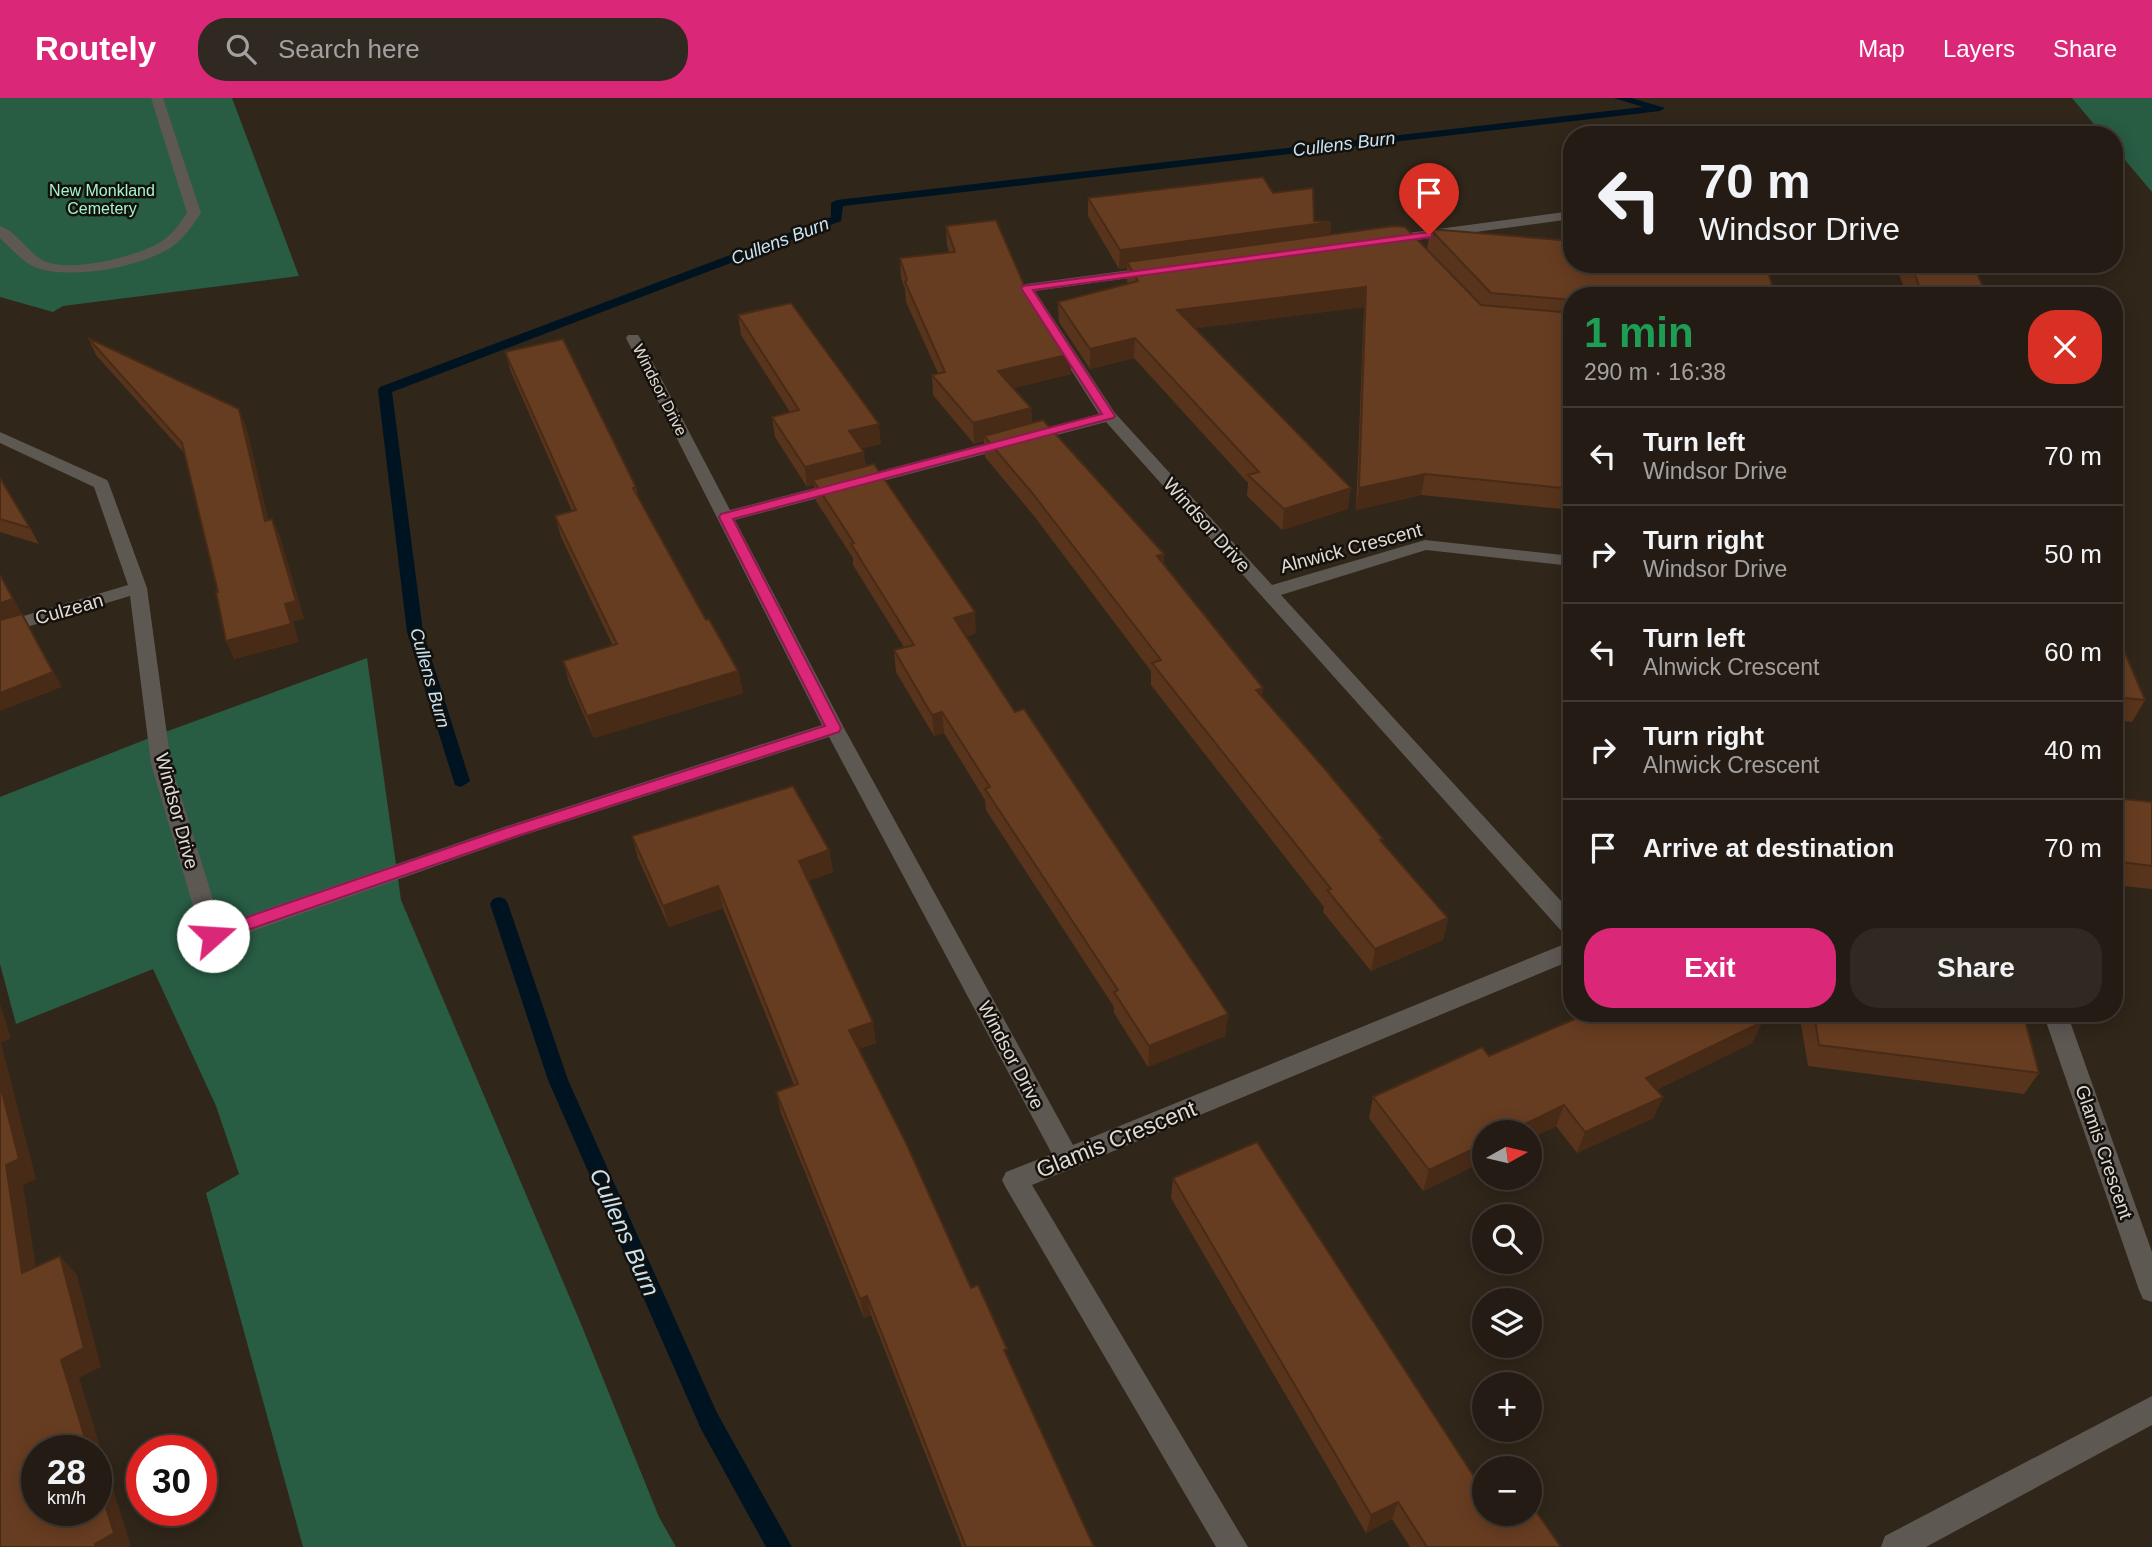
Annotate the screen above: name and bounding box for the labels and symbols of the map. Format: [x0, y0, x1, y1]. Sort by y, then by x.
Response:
water label: Cullens Burn [1292, 128, 1396, 160]
pin [1399, 163, 1459, 235]
park label: New Monkland Cemetery [49, 182, 155, 217]
water label: Cullens Burn [728, 213, 832, 269]
street label: Windsor Drive [630, 341, 690, 439]
street label: Windsor Drive [1159, 474, 1255, 576]
street label: Alnwick Crescent [1278, 519, 1425, 577]
street label: Culzean [33, 589, 105, 629]
water label: Cullens Burn [406, 626, 454, 730]
street label: Windsor Drive [151, 751, 203, 871]
position arrow [176, 899, 250, 973]
street label: Windsor Drive [974, 997, 1048, 1113]
street label: Glamis Crescent [2071, 1082, 2137, 1222]
street label: Glamis Crescent [1032, 1095, 1200, 1183]
north arrow [1472, 1120, 1542, 1190]
water label: Cullens Burn [585, 1164, 665, 1300]
speed limit sign: 30 [126, 1435, 217, 1526]

